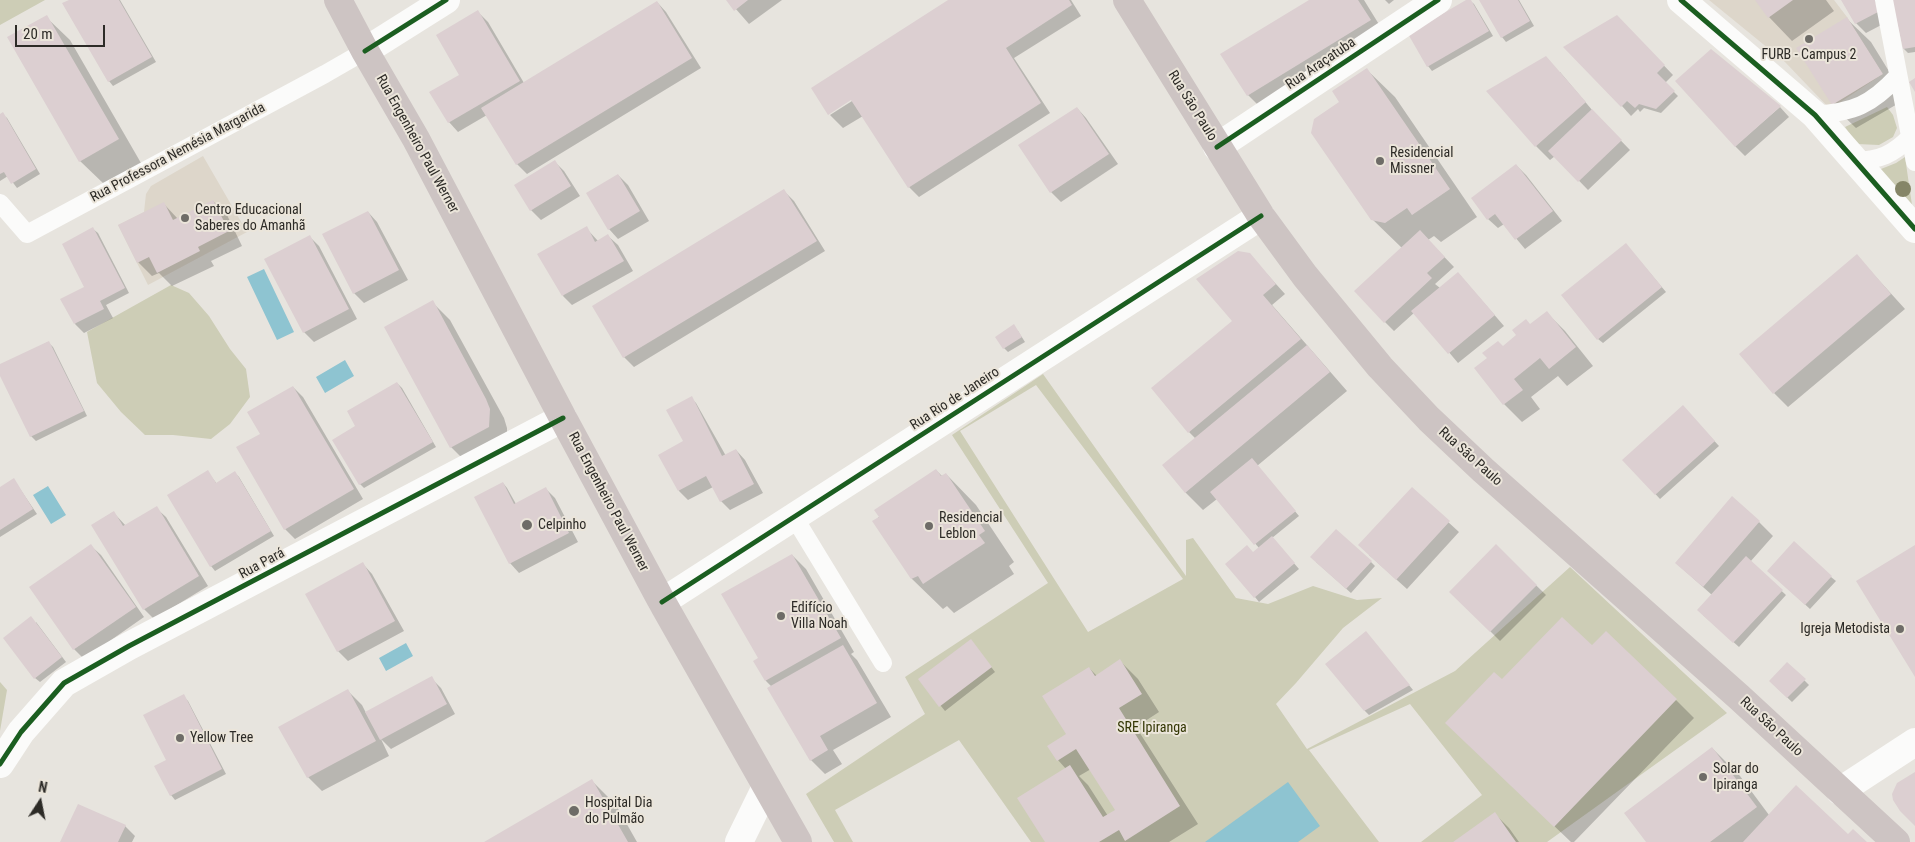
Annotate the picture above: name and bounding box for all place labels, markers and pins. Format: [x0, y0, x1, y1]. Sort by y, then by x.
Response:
marker: FURB - Campus 2 [1803, 33, 1815, 45]
place label: FURB - Campus 2 [1762, 47, 1856, 63]
place label: Residencial Missner [1390, 145, 1453, 178]
marker: Residencial Missner [1374, 155, 1386, 167]
place label: Centro Educacional Saberes do Amanhã [195, 202, 305, 234]
marker: Centro Educacional Saberes do Amanhã [179, 212, 191, 224]
place label: Residencial Leblon [939, 510, 1002, 542]
place label: Celpinho [538, 517, 586, 533]
marker: Celpinho [520, 518, 534, 532]
marker: Residencial Leblon [923, 520, 935, 532]
place label: Edifício Villa Noah [791, 600, 848, 632]
marker: Edifício Villa Noah [775, 610, 787, 622]
place label: Igreja Metodista [1800, 621, 1890, 637]
marker: Igreja Metodista [1894, 623, 1906, 635]
place label: Yellow Tree [190, 730, 253, 746]
marker: Yellow Tree [174, 732, 186, 744]
place label: Solar do Ipiranga [1713, 761, 1759, 794]
marker: Solar do Ipiranga [1697, 771, 1709, 783]
place label: Hospital Dia do Pulmão [585, 795, 652, 828]
marker: Hospital Dia do Pulmão [567, 804, 581, 818]

